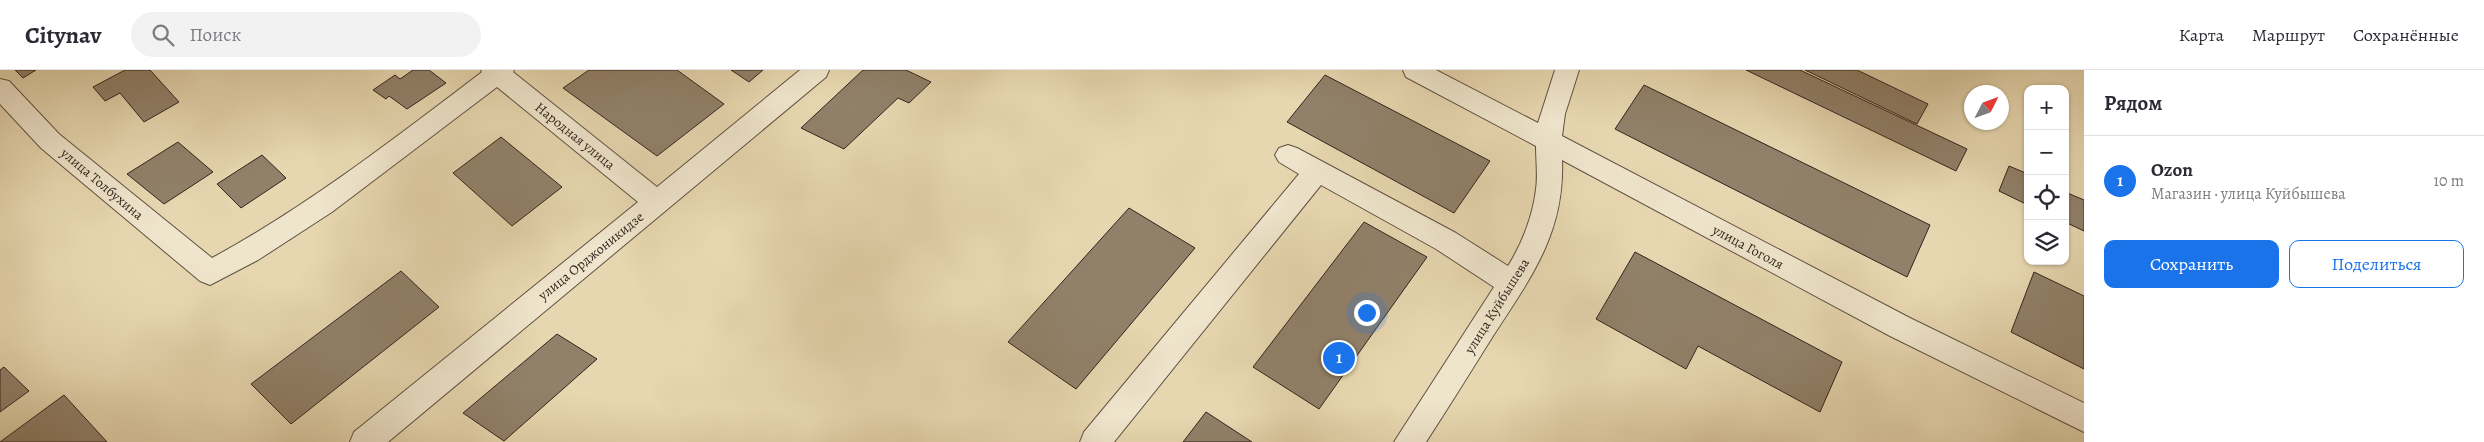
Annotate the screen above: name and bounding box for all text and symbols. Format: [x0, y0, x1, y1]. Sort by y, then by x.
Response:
search box [131, 12, 481, 57]
text: Citynav [25, 19, 101, 51]
icon: search [149, 21, 177, 49]
text: Поиск [189, 22, 241, 48]
text: Карта [2179, 23, 2224, 47]
text: Маршрут [2252, 23, 2325, 47]
text: Сохранённые [2353, 23, 2459, 47]
north arrow [1964, 85, 2009, 130]
map controls [2024, 85, 2069, 265]
button: + [2024, 85, 2069, 130]
text: Рядом [2104, 89, 2162, 117]
street label: Народная улица [531, 98, 619, 175]
button: − [2024, 130, 2069, 175]
street label: улица Толбухина [56, 143, 148, 225]
text: Ozon [2151, 157, 2193, 183]
text: 1 [2117, 170, 2123, 192]
text: 10 m [2434, 170, 2464, 192]
button: locate [2024, 175, 2069, 220]
text: Магазин · улица Куйбышева [2151, 183, 2346, 205]
street label: улица Орджоникидзе [533, 207, 648, 305]
street label: улица Гоголя [1708, 220, 1787, 274]
button: layers [2024, 220, 2069, 265]
button: Сохранить [2104, 240, 2279, 288]
button: Поделиться [2289, 240, 2464, 288]
street label: улица Куйбышева [1459, 254, 1534, 358]
your location [1354, 300, 1380, 326]
pin: 1 [1323, 339, 1355, 377]

